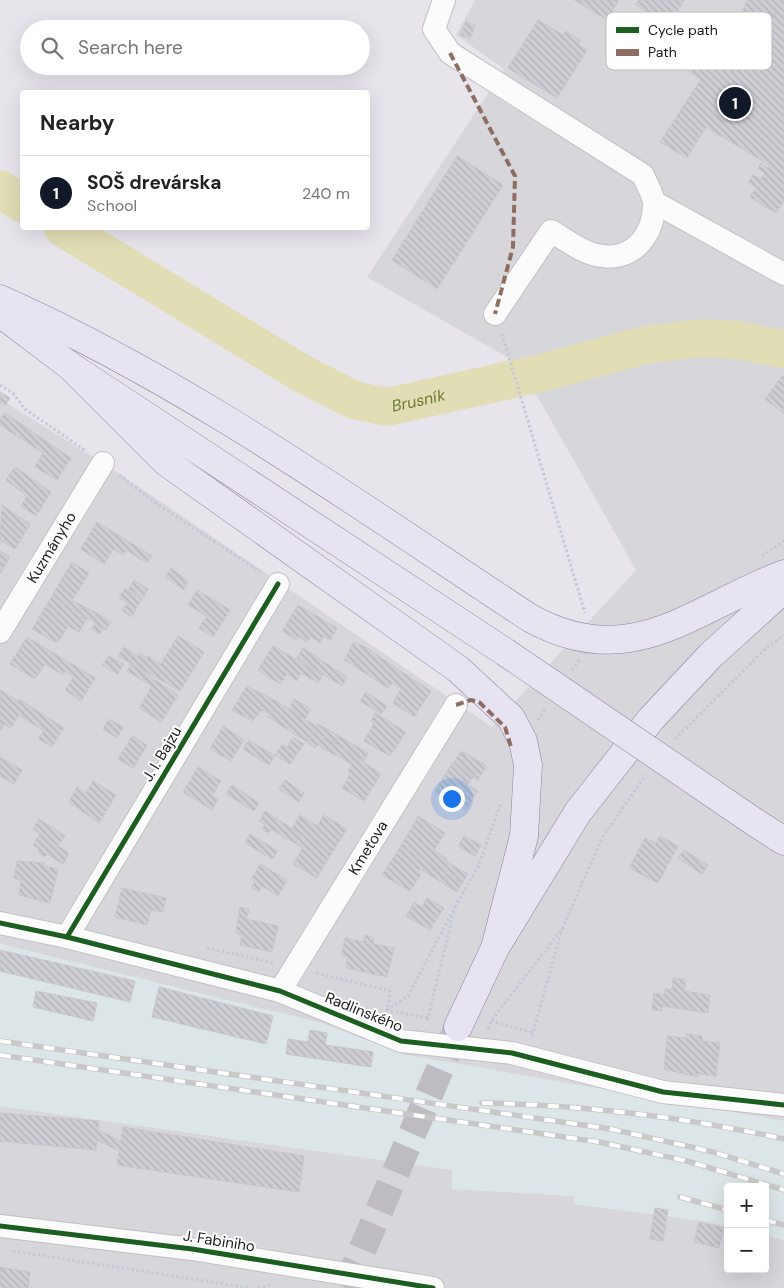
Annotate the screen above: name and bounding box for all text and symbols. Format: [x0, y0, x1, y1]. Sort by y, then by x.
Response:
legend [606, 12, 772, 70]
search box [20, 20, 370, 75]
text: Cycle path [648, 21, 718, 39]
icon: search [38, 34, 66, 62]
text: Search here [78, 35, 183, 60]
text: Path [648, 43, 677, 61]
pin: 1 [719, 84, 751, 122]
text: Nearby [40, 109, 114, 137]
text: SOŠ drevárska [87, 170, 221, 195]
text: 1 [53, 183, 59, 204]
text: 240 m [302, 183, 350, 204]
text: School [87, 195, 137, 216]
water label: Brusník [389, 384, 448, 416]
street label: Kuzmányho [22, 508, 81, 587]
street label: J. I. Bajzu [138, 723, 186, 785]
your location [439, 786, 465, 812]
street label: Kmeťova [344, 817, 392, 879]
street label: Radlinského [322, 987, 406, 1037]
map controls [724, 1183, 769, 1273]
button: + [724, 1183, 769, 1228]
street label: J. Fabiniho [182, 1225, 257, 1257]
button: − [724, 1228, 769, 1273]

